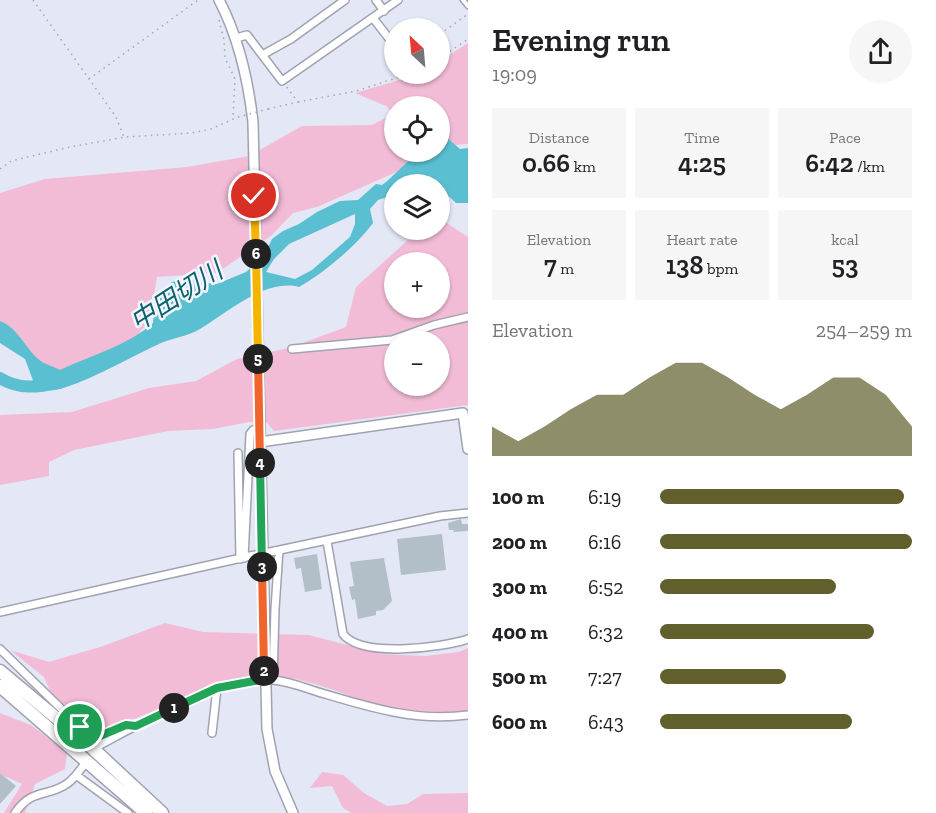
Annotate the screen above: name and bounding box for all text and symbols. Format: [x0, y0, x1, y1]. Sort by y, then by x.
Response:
north arrow [384, 18, 450, 84]
map controls [384, 18, 450, 396]
text: Evening run [492, 20, 670, 59]
button: share [849, 20, 912, 83]
text: 19:09 [492, 62, 537, 86]
button: locate [384, 96, 450, 162]
text: Distance [529, 128, 589, 147]
text: Time [684, 128, 720, 147]
text: Pace [829, 128, 861, 147]
text: 0.66 [522, 147, 570, 179]
text: 4:25 [678, 147, 726, 179]
text: 6:42 [805, 147, 854, 179]
text: km [570, 157, 596, 176]
text: /km [854, 157, 885, 176]
pin [228, 170, 279, 221]
button: layers [384, 174, 450, 240]
icon: check [237, 179, 270, 212]
text: Elevation [527, 230, 591, 249]
text: Heart rate [666, 230, 738, 249]
text: kcal [831, 230, 859, 249]
pin: 6 [241, 239, 271, 269]
text: 6 [252, 244, 260, 263]
text: 7 [544, 249, 557, 281]
text: 138 [666, 249, 703, 281]
text: 53 [832, 249, 858, 281]
button: + [384, 252, 450, 318]
water label: 中田切川 [124, 253, 231, 338]
text: m [557, 259, 574, 278]
text: bpm [703, 259, 738, 278]
text: Elevation [492, 318, 573, 342]
text: 254–259 m [816, 318, 912, 342]
button: − [384, 330, 450, 396]
pin: 5 [243, 344, 273, 374]
text: 5 [254, 349, 262, 368]
pin: 4 [245, 448, 275, 478]
text: 4 [255, 453, 265, 472]
text: 100 m [492, 485, 544, 509]
text: 6:19 [588, 485, 621, 509]
text: 200 m [492, 530, 547, 554]
text: 6:16 [588, 530, 621, 554]
pin: 3 [247, 552, 277, 582]
text: 3 [258, 557, 266, 576]
text: 300 m [492, 575, 547, 599]
text: 6:52 [588, 575, 624, 599]
text: 400 m [492, 620, 548, 644]
text: 6:32 [588, 620, 623, 644]
pin: 2 [249, 656, 279, 686]
text: 2 [260, 661, 268, 680]
text: 500 m [492, 665, 547, 689]
text: 7:27 [588, 665, 622, 689]
pin: 1 [159, 693, 189, 723]
text: 1 [171, 698, 177, 717]
pin [54, 701, 105, 752]
icon: arrive [63, 710, 96, 743]
text: 600 m [492, 710, 547, 734]
text: 6:43 [588, 710, 624, 734]

